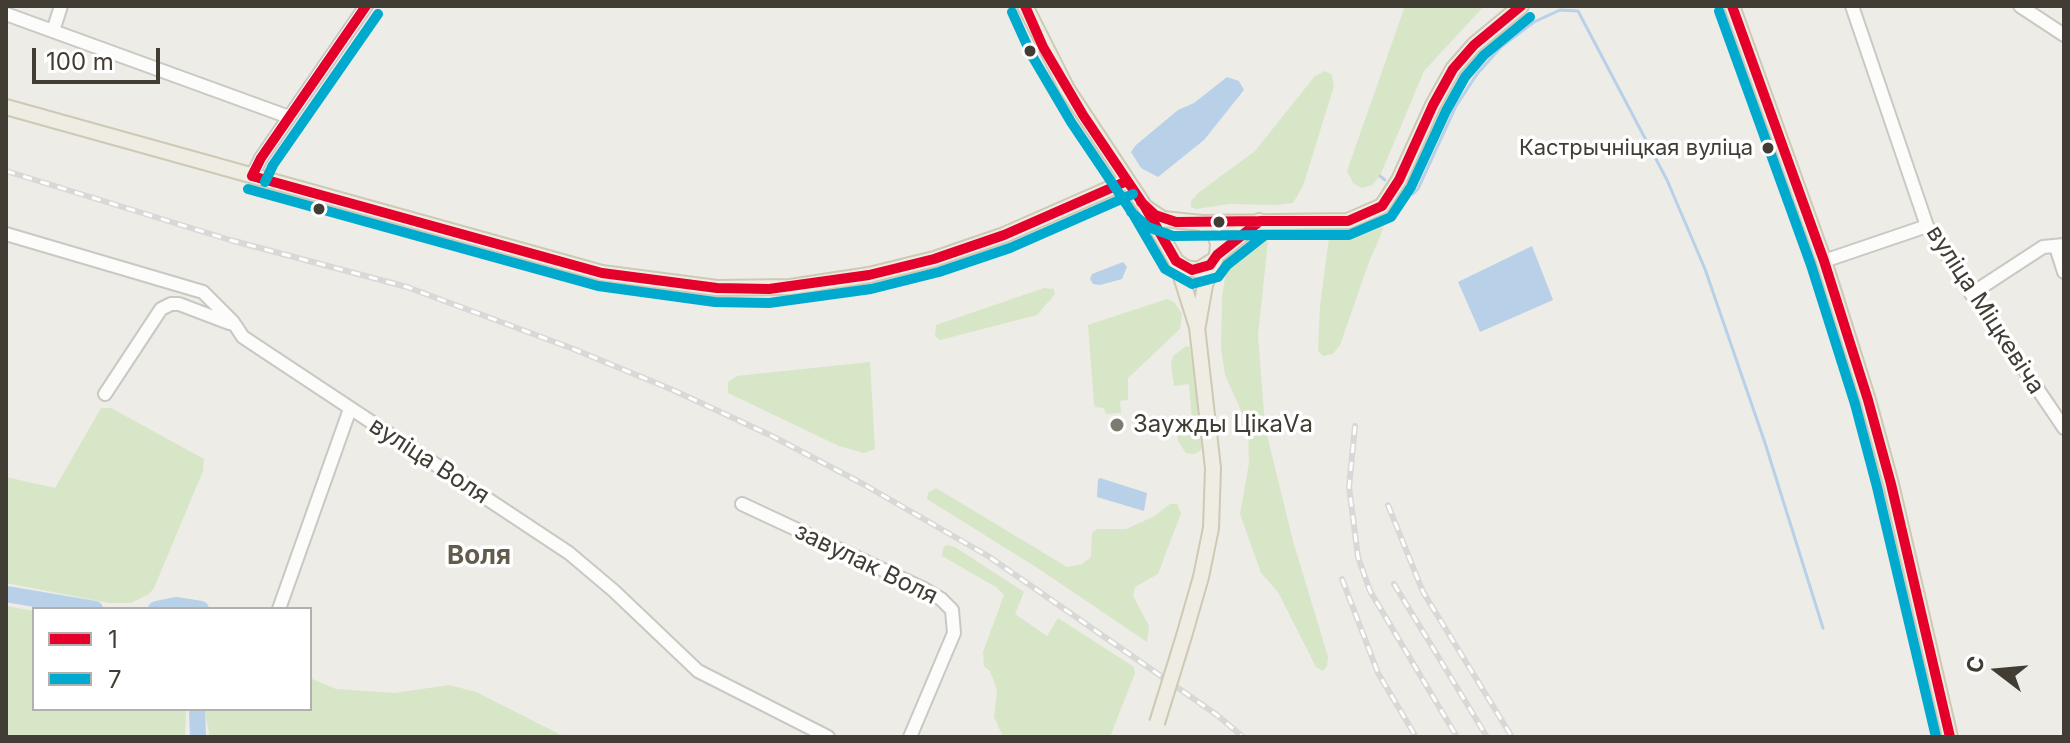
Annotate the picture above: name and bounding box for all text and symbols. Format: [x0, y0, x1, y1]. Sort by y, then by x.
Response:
scale bar [36, 32, 164, 82]
unlabelled marker [1022, 43, 1038, 59]
text: 100 m [46, 47, 114, 76]
place label: Кастрычніцкая вуліца [1519, 135, 1753, 161]
marker: Кастрычніцкая вуліца [1760, 140, 1776, 156]
unlabelled marker [311, 201, 327, 217]
unlabelled marker [1211, 214, 1227, 230]
street label: вуліца Міцкевіча [1920, 220, 2050, 400]
place label: Заужды ЦікаVа [1133, 411, 1313, 439]
street label: вуліца Воля [364, 412, 494, 510]
marker: Заужды ЦікаVа [1108, 416, 1126, 434]
street label: завулак Воля [790, 517, 942, 611]
district label: Воля [447, 540, 511, 572]
legend [32, 607, 312, 711]
text: 1 [108, 625, 118, 654]
north arrow [1958, 631, 2038, 711]
text: С [1960, 653, 1990, 676]
text: 7 [108, 665, 122, 694]

